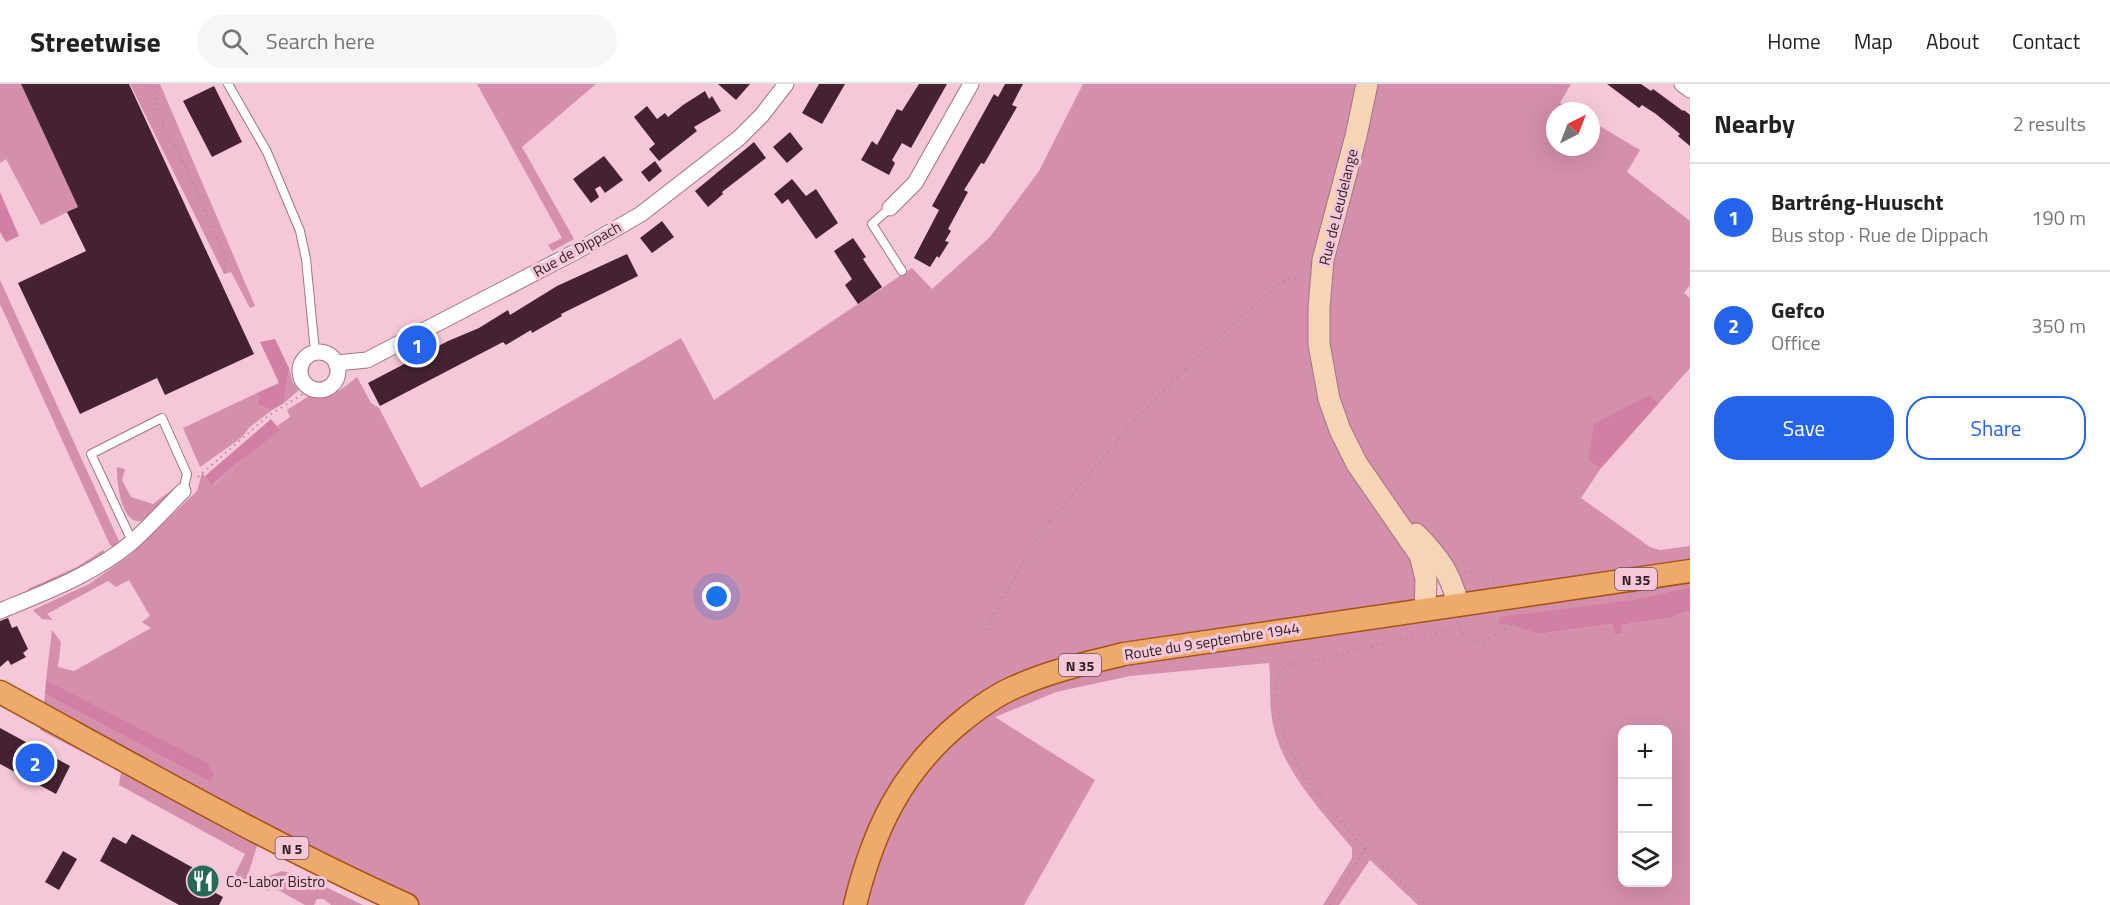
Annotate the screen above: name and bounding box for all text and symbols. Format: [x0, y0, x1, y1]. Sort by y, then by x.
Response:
search box [197, 14, 617, 68]
text: Streetwise [30, 20, 161, 63]
text: Search here [266, 24, 375, 58]
icon: search [218, 25, 251, 58]
text: Home [1767, 25, 1821, 57]
text: Map [1854, 25, 1893, 57]
text: About [1926, 25, 1979, 57]
text: Contact [2012, 25, 2080, 57]
north arrow [1546, 102, 1600, 156]
text: Nearby [1714, 104, 1795, 143]
text: 2 results [2013, 108, 2086, 139]
street label: Rue de Leudelange [1312, 146, 1364, 268]
text: Bartréng-Huuscht [1771, 185, 1944, 219]
text: 1 [1728, 202, 1739, 233]
text: 190 m [2031, 202, 2086, 233]
street label: Rue de Dippach [529, 215, 625, 283]
text: Bus stop · Rue de Dippach [1771, 219, 1989, 250]
text: Gefco [1771, 293, 1825, 327]
text: 2 [1728, 310, 1739, 341]
text: 350 m [2031, 310, 2086, 341]
pin: 1 [398, 322, 436, 368]
text: Office [1771, 327, 1821, 358]
button: Save [1714, 396, 1894, 460]
button: Share [1906, 396, 2086, 460]
road number: N 35 [1615, 568, 1657, 590]
your location [702, 582, 731, 611]
street label: Route du 9 septembre 1944 [1123, 616, 1301, 666]
road number: N 35 [1059, 654, 1101, 676]
map controls [1618, 725, 1672, 887]
button: + [1618, 725, 1672, 779]
pin: 2 [15, 740, 54, 786]
button: − [1618, 779, 1672, 833]
button: layers [1618, 833, 1672, 887]
road number: N 5 [276, 837, 308, 859]
restaurant icon: Co-Labor Bistro [185, 863, 221, 899]
place label: Co-Labor Bistro [226, 870, 325, 893]

